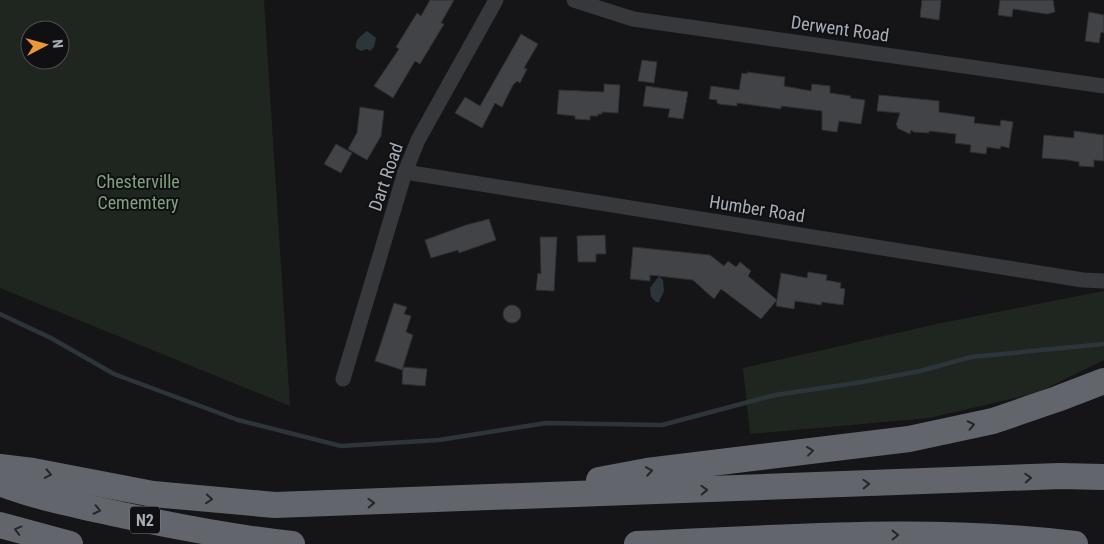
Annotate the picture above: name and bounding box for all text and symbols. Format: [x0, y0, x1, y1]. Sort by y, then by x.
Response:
street label: Derwent Road [790, 11, 890, 46]
north arrow [20, 20, 70, 70]
text: N [50, 39, 66, 49]
street label: Dart Road [364, 140, 407, 214]
park label: Chesterville Cememtery [96, 171, 180, 213]
street label: Humber Road [708, 191, 806, 226]
one-way arrow [966, 421, 975, 431]
one-way arrow [807, 446, 815, 457]
one-way arrow [645, 466, 653, 477]
one-way arrow [44, 468, 53, 479]
one-way arrow [1025, 472, 1033, 483]
one-way arrow [862, 479, 870, 490]
one-way arrow [700, 485, 708, 495]
one-way arrow [205, 494, 213, 505]
one-way arrow [368, 498, 375, 508]
one-way arrow [93, 504, 102, 514]
road number: N2 [130, 506, 160, 534]
one-way arrow [14, 525, 23, 536]
one-way arrow [892, 530, 900, 540]

